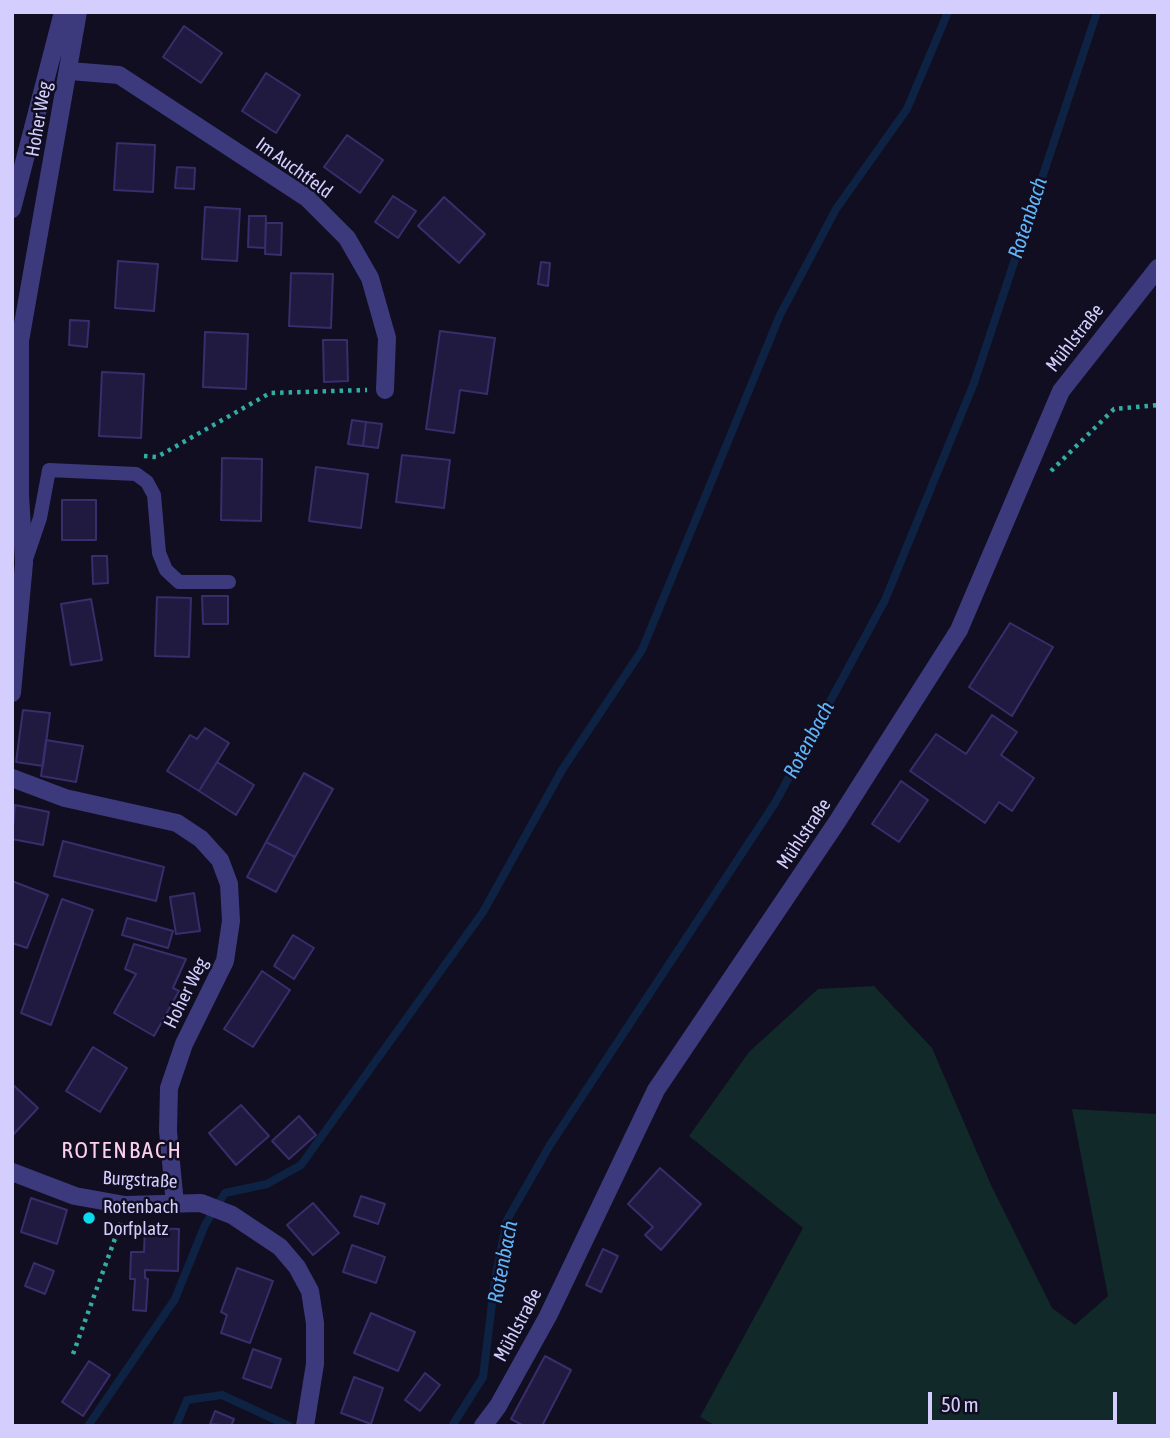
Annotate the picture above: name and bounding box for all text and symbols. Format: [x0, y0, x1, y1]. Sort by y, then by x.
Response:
street label: Hoher Weg [21, 80, 57, 158]
street label: Im Auchtfeld [251, 133, 337, 203]
water label: Rotenbach [1003, 174, 1053, 262]
street label: Mühlstraße [1041, 299, 1109, 377]
water label: Rotenbach [778, 697, 840, 783]
street label: Mühlstraße [772, 794, 836, 874]
street label: Hoher Weg [159, 954, 213, 1032]
district label: ROTENBACH [62, 1137, 182, 1165]
street label: Burgstraße [102, 1167, 178, 1193]
place label: Rotenbach Dorfplatz [103, 1196, 179, 1240]
marker: Rotenbach Dorfplatz [81, 1210, 97, 1226]
water label: Rotenbach [483, 1219, 523, 1305]
street label: Mühlstraße [489, 1284, 547, 1366]
scale bar [932, 1378, 1121, 1422]
text: 50 m [941, 1392, 979, 1416]

